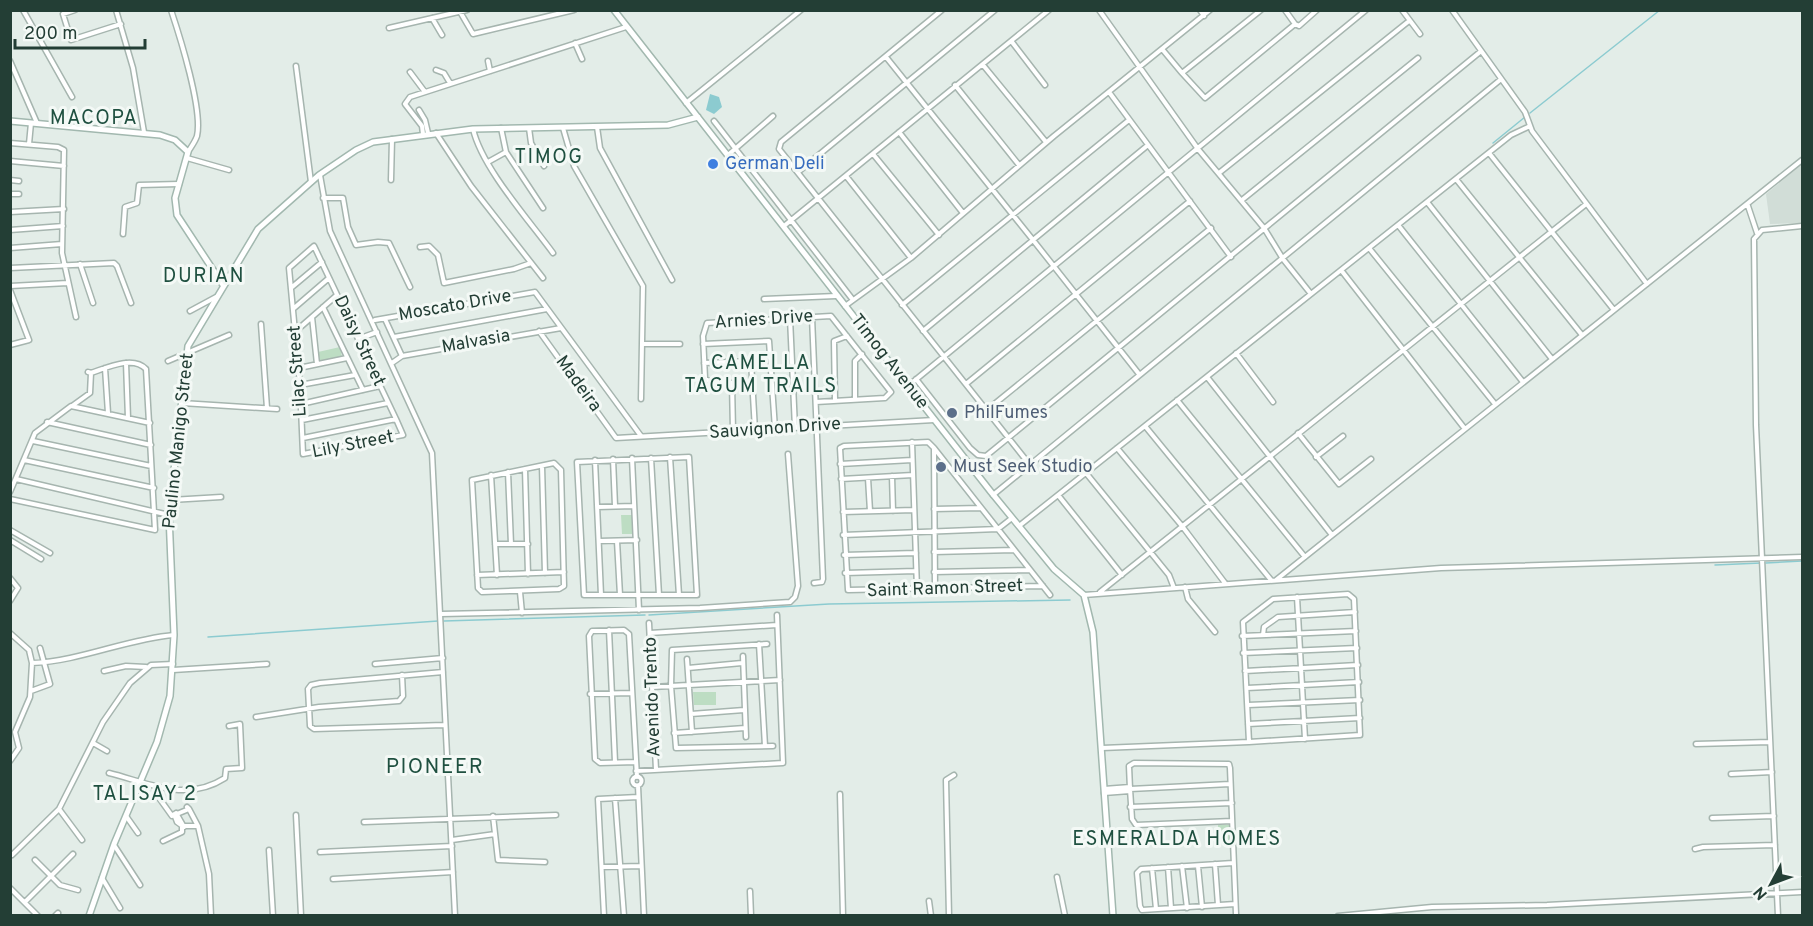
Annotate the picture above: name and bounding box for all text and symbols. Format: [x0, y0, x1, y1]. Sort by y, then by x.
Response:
scale bar [15, 12, 146, 50]
text: 200 m [24, 23, 77, 46]
district label: MACOPA [50, 106, 138, 132]
district label: TIMOG [514, 145, 584, 171]
place label: German Deli [725, 153, 825, 176]
marker: German Deli [706, 157, 720, 171]
district label: DURIAN [163, 264, 245, 290]
street label: Moscato Drive [397, 285, 513, 327]
street label: Daisy Street [328, 292, 390, 390]
street label: Arnies Drive [714, 305, 814, 335]
street label: Timog Avenue [845, 310, 933, 414]
street label: Lilac Street [283, 324, 313, 418]
street label: Malvasia [440, 325, 512, 359]
street label: Madeira [550, 351, 606, 417]
district label: CAMELLA TAGUM TRAILS [684, 351, 838, 400]
street label: Paulino Manigo Street [158, 352, 200, 530]
place label: PhilFumes [964, 402, 1048, 425]
marker: PhilFumes [945, 406, 959, 420]
street label: Sauvignon Drive [708, 413, 842, 445]
street label: Lily Street [310, 426, 396, 464]
place label: Must Seek Studio [953, 456, 1093, 479]
marker: Must Seek Studio [934, 460, 948, 474]
street label: Saint Ramon Street [866, 575, 1024, 603]
street label: Avenido Trento [639, 636, 667, 758]
district label: PIONEER [386, 754, 484, 781]
district label: TALISAY 2 [93, 782, 198, 808]
district label: ESMERALDA HOMES [1072, 827, 1282, 853]
north arrow [1741, 854, 1801, 914]
text: N [1750, 882, 1773, 903]

